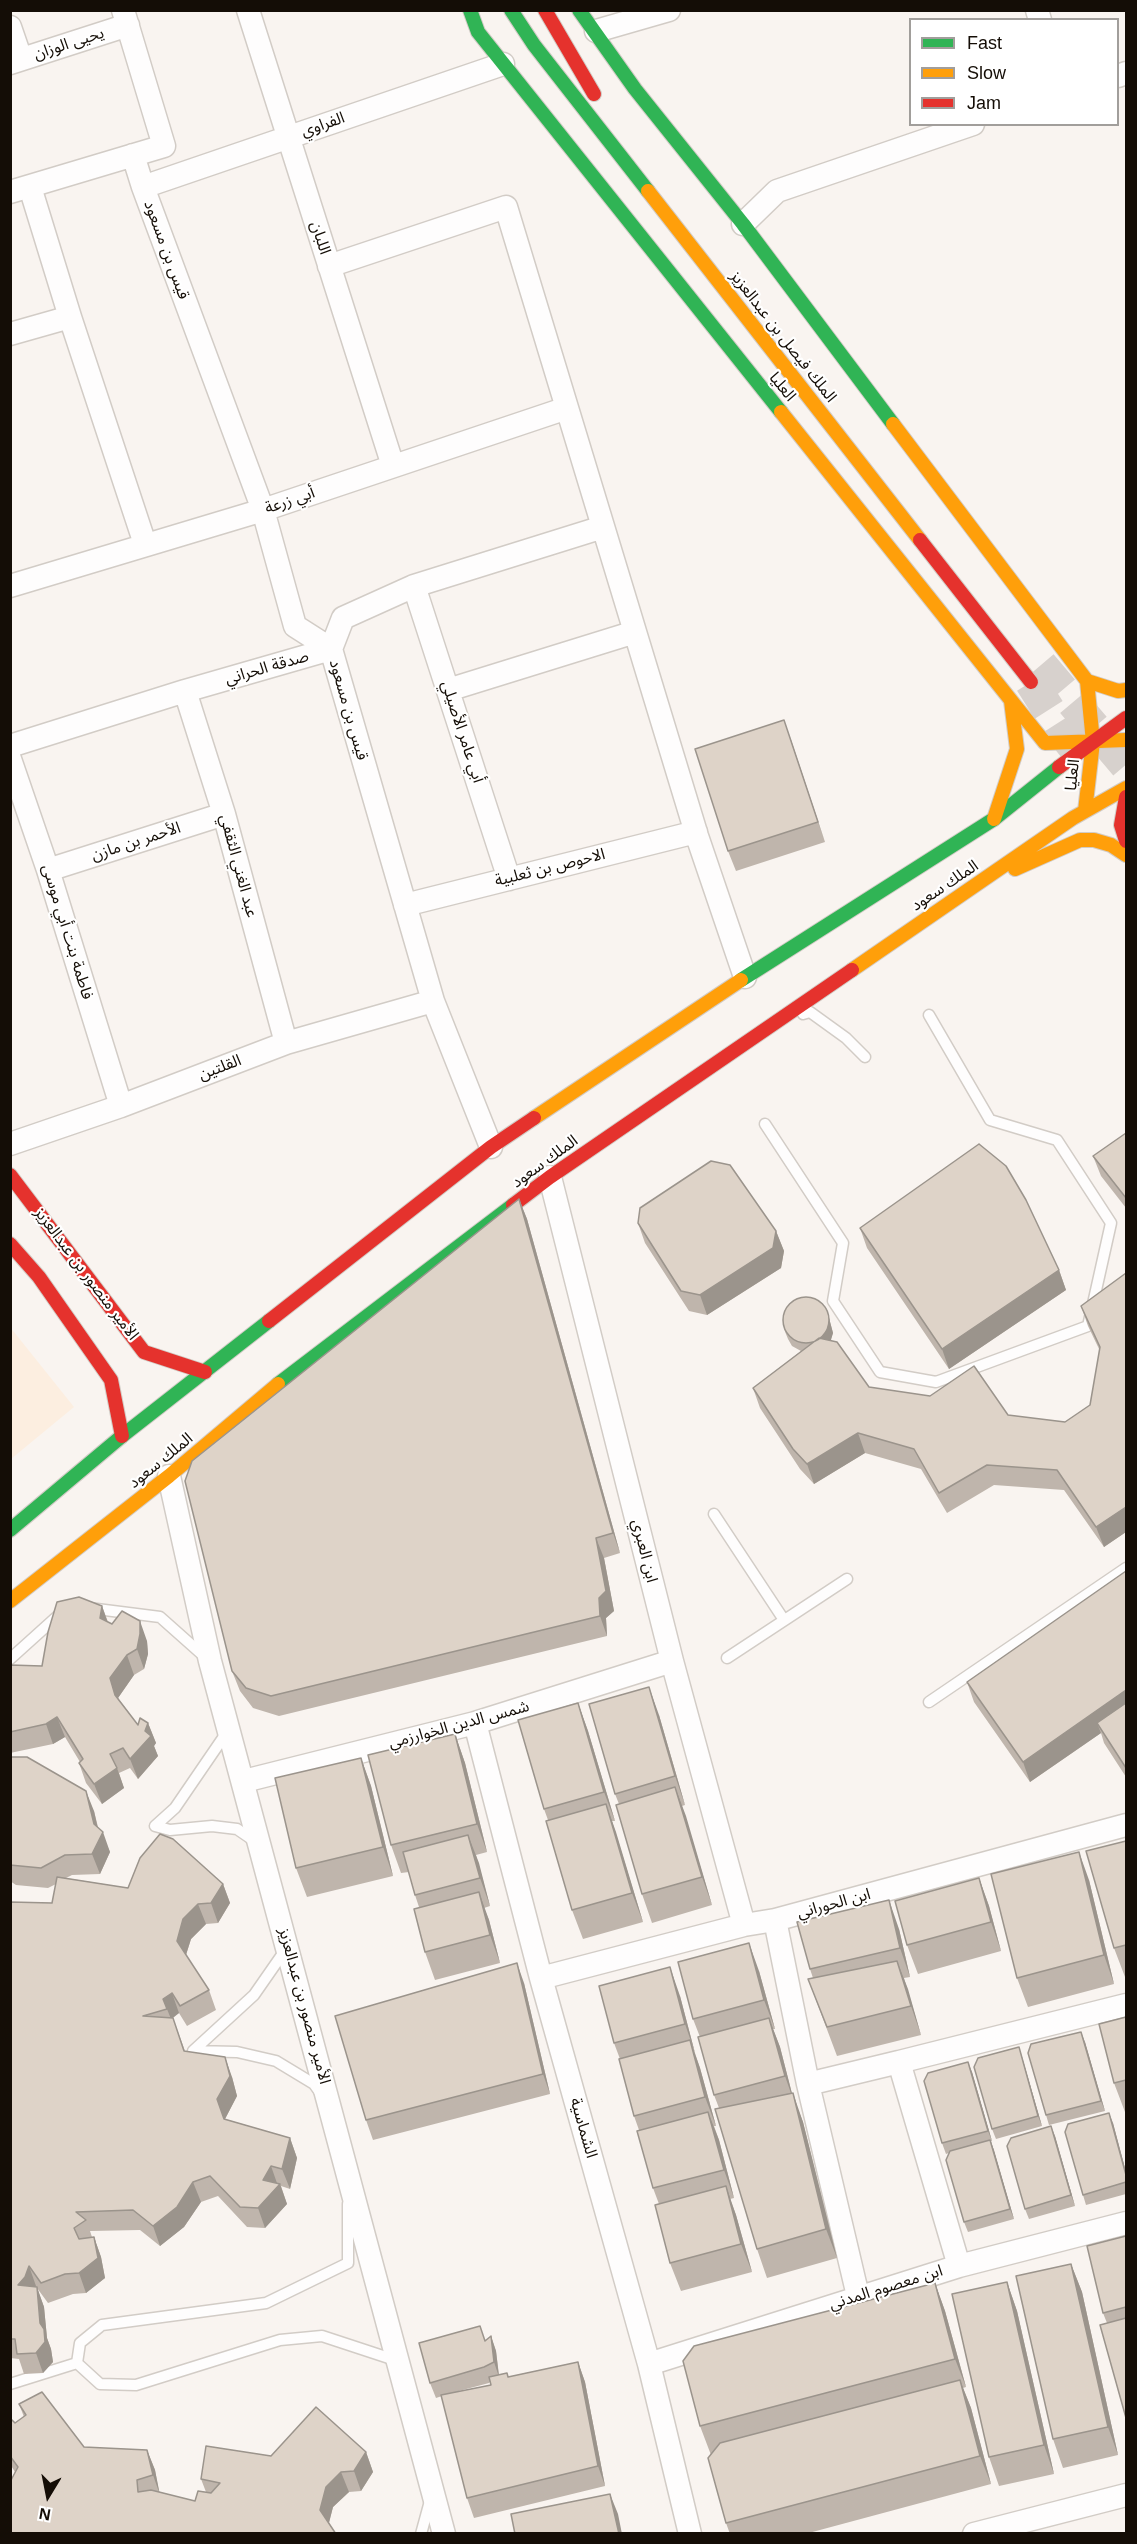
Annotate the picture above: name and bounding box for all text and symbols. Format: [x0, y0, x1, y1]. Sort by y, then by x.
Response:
legend [909, 18, 1119, 126]
street label: يحيى الوزان [31, 24, 107, 64]
text: Fast [967, 33, 1002, 53]
text: Slow [967, 63, 1006, 83]
text: Jam [967, 93, 1001, 113]
street label: الفراوي [299, 109, 347, 141]
street label: قيس بن مسعود [139, 198, 193, 302]
street label: اللبان [306, 219, 334, 257]
street label: الملك فيصل بن عبدالعزيز [726, 267, 840, 407]
street label: العليا [765, 369, 799, 405]
street label: أبي زرعة [263, 484, 317, 518]
street label: صدقة الحراني [223, 647, 311, 689]
street label: قيس بن مسعود [324, 657, 372, 763]
street label: أبي عامر الأصيلي [436, 678, 488, 786]
street label: العليا [1062, 758, 1084, 792]
street label: عبد الغني الثقفي [215, 812, 261, 920]
street label: الأحمر بن مازن [89, 819, 183, 865]
street label: الاحوص بن ثعلبية [493, 845, 607, 891]
street label: الملك سعود [908, 856, 982, 916]
street label: فاطمة بنت أبي موسى [37, 862, 97, 1002]
street label: القلتين [196, 1051, 244, 1085]
street label: الملك سعود [508, 1132, 582, 1192]
street label: الأمير منصور بن عبدالعزيز [30, 1204, 142, 1344]
street label: الملك سعود [125, 1429, 197, 1493]
street label: ابن العبري [627, 1517, 661, 1585]
street label: شمس الدين الخوارزمي [387, 1697, 531, 1753]
street label: ابن الحوراني [795, 1885, 873, 1923]
street label: الأمير منصور بن عبدالعزيز [274, 1926, 334, 2086]
street label: الشماسية [565, 2096, 601, 2160]
street label: ابن معصوم المدني [827, 2262, 945, 2314]
north arrow [18, 2466, 78, 2526]
text: N [38, 2505, 52, 2524]

